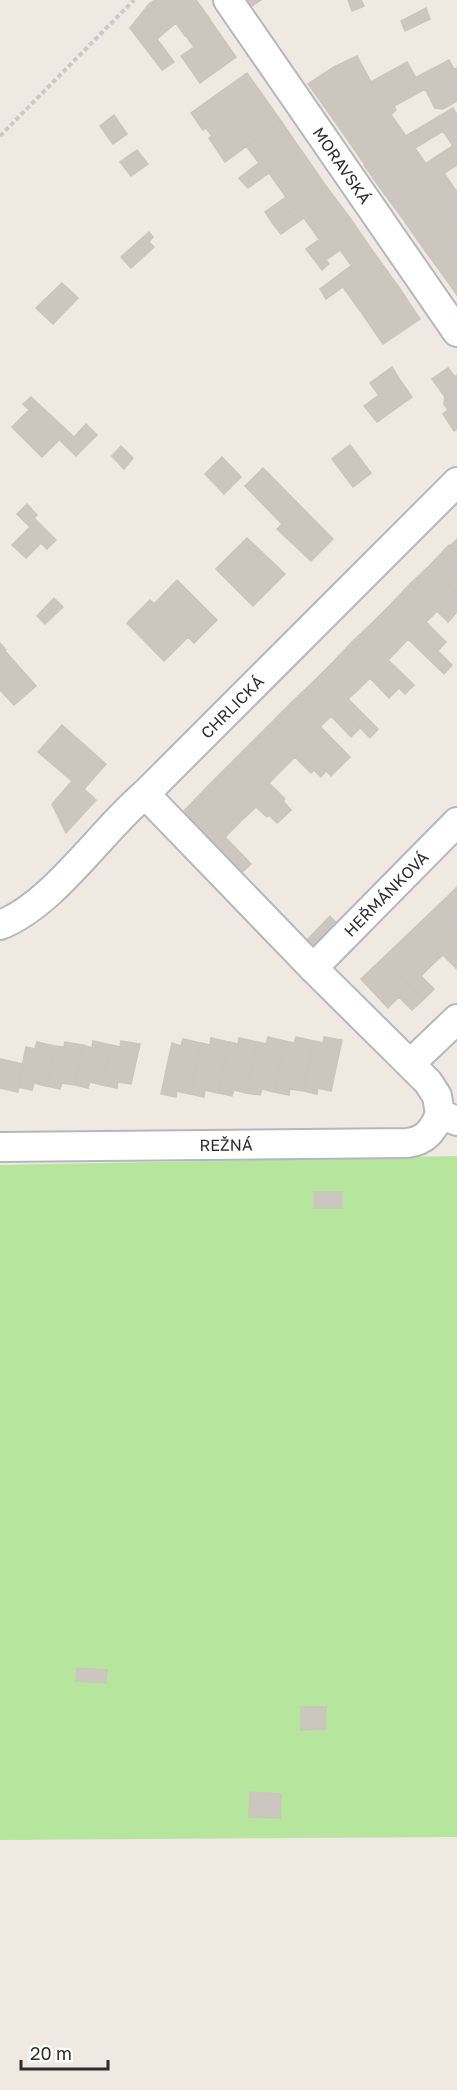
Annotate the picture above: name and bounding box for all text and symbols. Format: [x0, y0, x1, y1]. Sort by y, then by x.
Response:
street label: MORAVSKÁ [309, 123, 376, 208]
street label: CHRLICKÁ [196, 671, 268, 743]
street label: HEŘMÁNKOVÁ [340, 847, 433, 941]
street label: REŽNÁ [199, 1135, 253, 1155]
scale bar [21, 2033, 108, 2071]
text: 20 m [30, 2042, 72, 2064]

